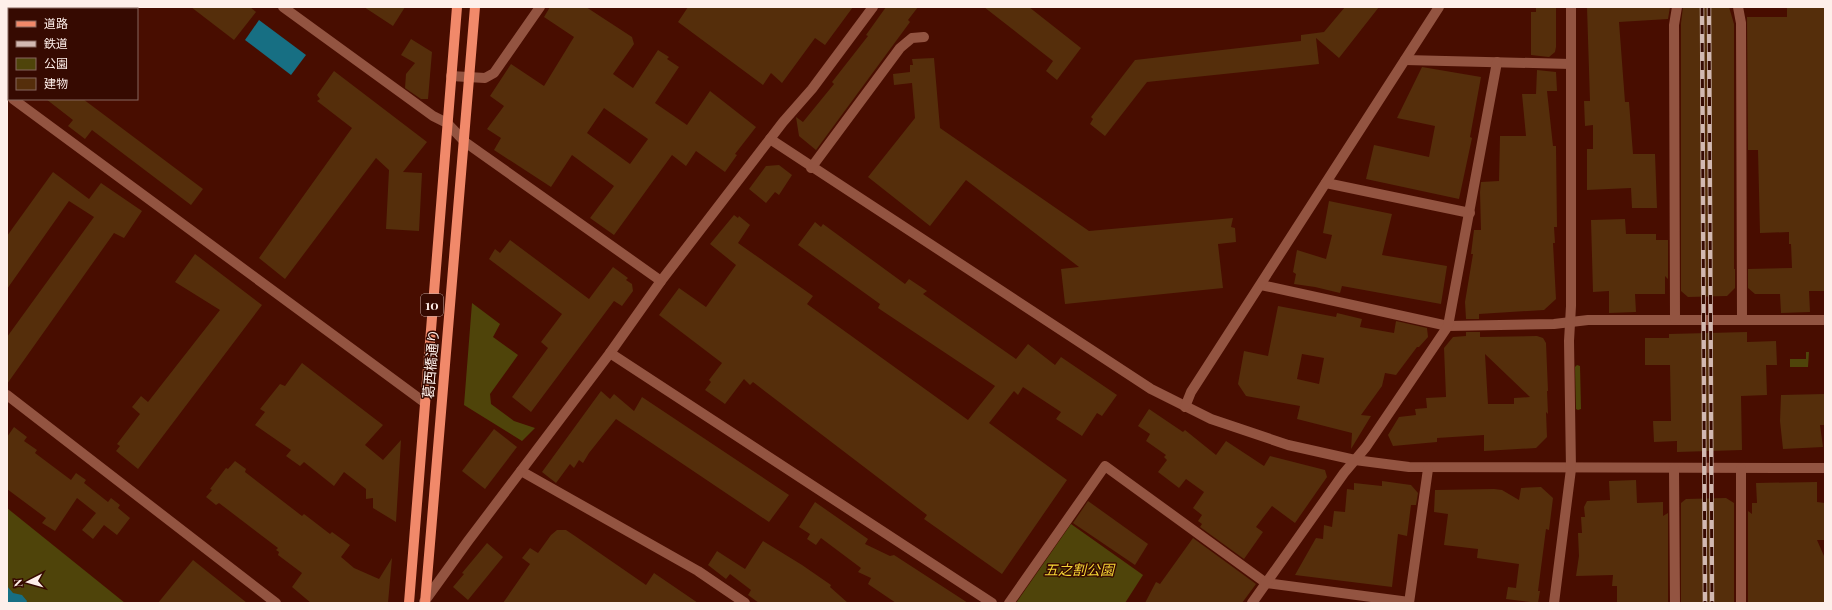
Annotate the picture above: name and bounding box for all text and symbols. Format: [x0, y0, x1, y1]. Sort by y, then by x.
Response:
legend [8, 8, 138, 100]
text: 道路 [44, 15, 68, 31]
text: 鉄道 [44, 35, 68, 51]
text: 公園 [44, 55, 68, 71]
text: 建物 [44, 75, 68, 91]
road number: 10 [421, 294, 443, 316]
street label: 葛西橋通り [418, 328, 443, 400]
park label: 五之割公園 [1044, 560, 1116, 579]
north arrow [8, 562, 48, 602]
text: N [10, 578, 25, 588]

